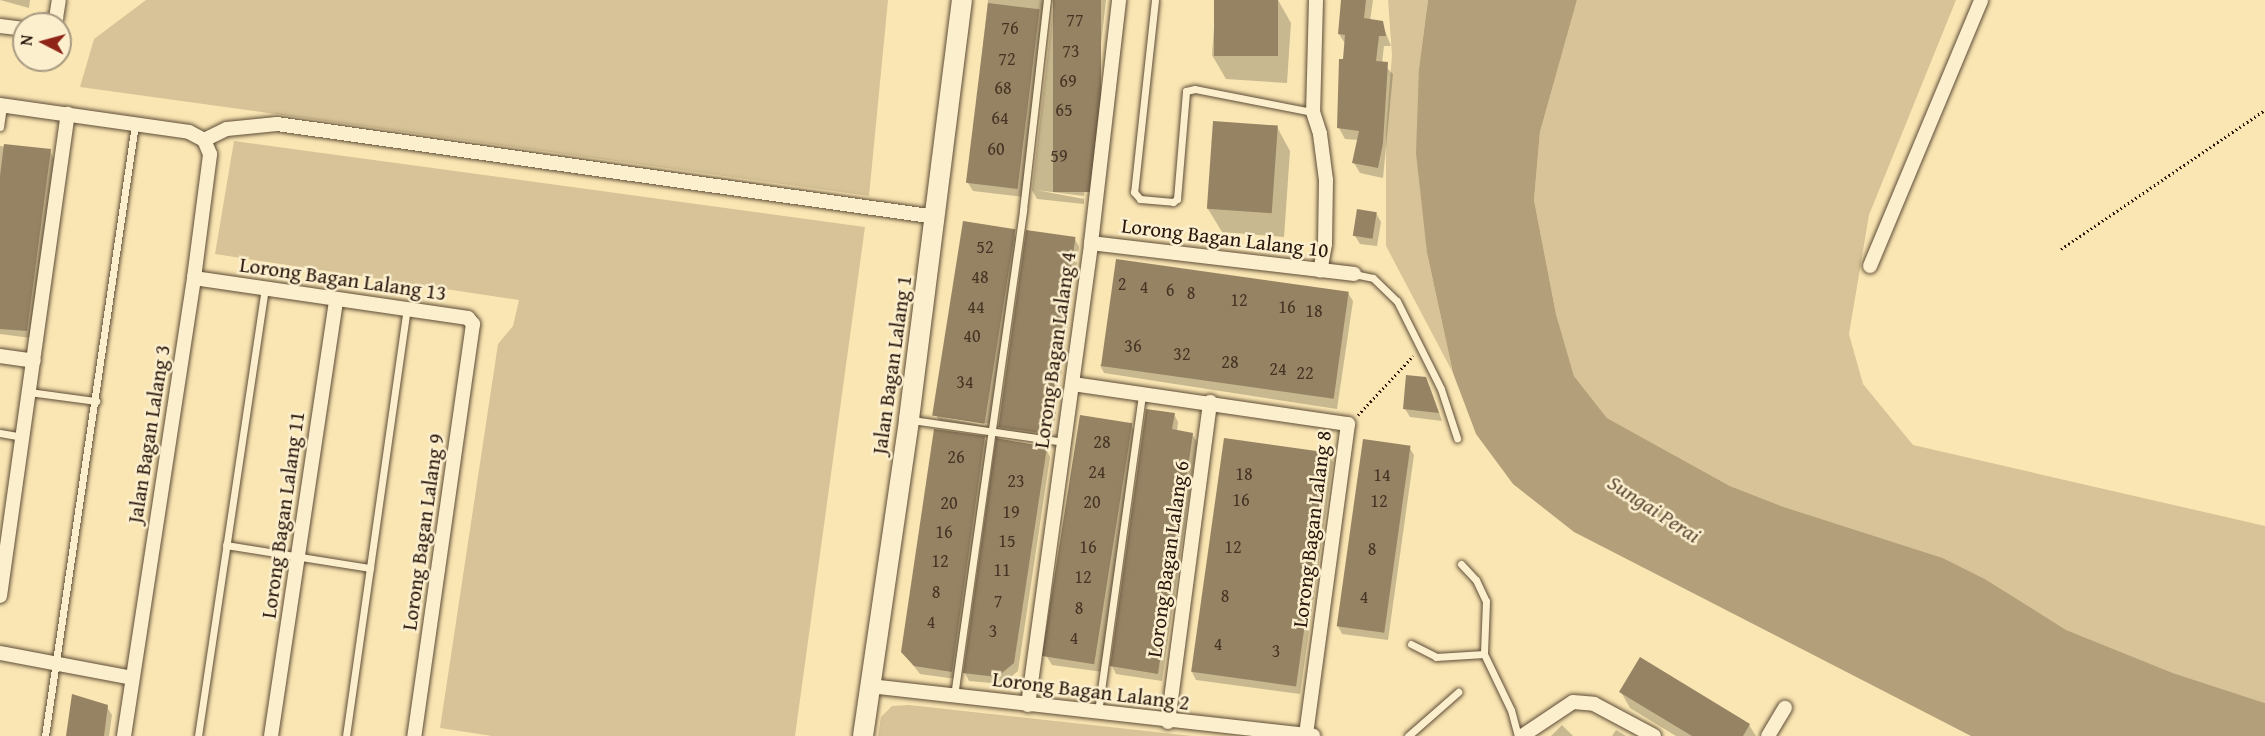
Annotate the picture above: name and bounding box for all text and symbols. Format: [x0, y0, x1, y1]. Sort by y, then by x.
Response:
house number: 77 [1066, 9, 1084, 31]
north arrow [12, 12, 72, 72]
house number: 76 [1001, 17, 1019, 39]
text: N [14, 34, 39, 47]
house number: 73 [1062, 40, 1080, 62]
house number: 72 [998, 48, 1016, 70]
house number: 69 [1059, 70, 1077, 92]
house number: 68 [994, 77, 1012, 99]
house number: 65 [1055, 99, 1073, 121]
house number: 64 [991, 107, 1009, 129]
house number: 60 [987, 138, 1005, 160]
house number: 59 [1050, 145, 1068, 167]
street label: Lorong Bagan Lalang 10 [1120, 213, 1330, 263]
house number: 52 [976, 236, 994, 258]
street label: Lorong Bagan Lalang 4 [1029, 250, 1081, 450]
street label: Lorong Bagan Lalang 13 [238, 252, 448, 306]
house number: 48 [971, 266, 989, 288]
house number: 2 [1118, 273, 1126, 295]
street label: Jalan Bagan Lalang 1 [867, 274, 917, 456]
house number: 4 [1140, 276, 1148, 298]
house number: 6 [1166, 279, 1174, 301]
house number: 8 [1187, 282, 1195, 304]
house number: 12 [1230, 289, 1248, 311]
house number: 44 [967, 296, 985, 318]
house number: 16 [1278, 296, 1296, 318]
house number: 18 [1305, 300, 1323, 322]
house number: 40 [963, 325, 981, 347]
house number: 36 [1124, 335, 1142, 357]
street label: Jalan Bagan Lalang 3 [122, 343, 176, 525]
house number: 32 [1173, 343, 1191, 365]
house number: 28 [1221, 351, 1239, 373]
house number: 24 [1269, 358, 1287, 380]
house number: 22 [1296, 362, 1314, 384]
house number: 34 [956, 371, 974, 393]
street label: Lorong Bagan Lalang 11 [256, 410, 310, 620]
street label: Lorong Bagan Lalang 8 [1287, 429, 1337, 629]
house number: 28 [1093, 431, 1111, 453]
street label: Lorong Bagan Lalang 9 [397, 432, 449, 632]
house number: 26 [947, 446, 965, 468]
street label: Lorong Bagan Lalang 6 [1142, 459, 1194, 659]
house number: 24 [1088, 461, 1106, 483]
house number: 18 [1235, 463, 1253, 485]
house number: 14 [1373, 464, 1391, 486]
water label: Sungai Perai [1603, 469, 1705, 549]
house number: 23 [1007, 470, 1025, 492]
house number: 16 [1232, 489, 1250, 511]
house number: 12 [1370, 490, 1388, 512]
house number: 20 [1083, 491, 1101, 513]
house number: 20 [940, 492, 958, 514]
house number: 19 [1002, 501, 1020, 523]
house number: 16 [935, 521, 953, 543]
house number: 15 [998, 530, 1016, 552]
house number: 16 [1079, 536, 1097, 558]
house number: 12 [1224, 536, 1242, 558]
house number: 8 [1368, 538, 1376, 560]
house number: 12 [931, 550, 949, 572]
house number: 11 [993, 559, 1011, 581]
house number: 12 [1074, 566, 1092, 588]
house number: 8 [932, 581, 940, 603]
house number: 8 [1221, 585, 1229, 607]
house number: 4 [1360, 586, 1368, 608]
house number: 7 [994, 590, 1002, 612]
house number: 8 [1075, 597, 1083, 619]
house number: 4 [927, 611, 935, 633]
house number: 3 [989, 620, 997, 642]
house number: 4 [1070, 627, 1078, 649]
house number: 4 [1214, 633, 1222, 655]
house number: 3 [1272, 640, 1280, 662]
street label: Lorong Bagan Lalang 2 [991, 666, 1191, 716]

